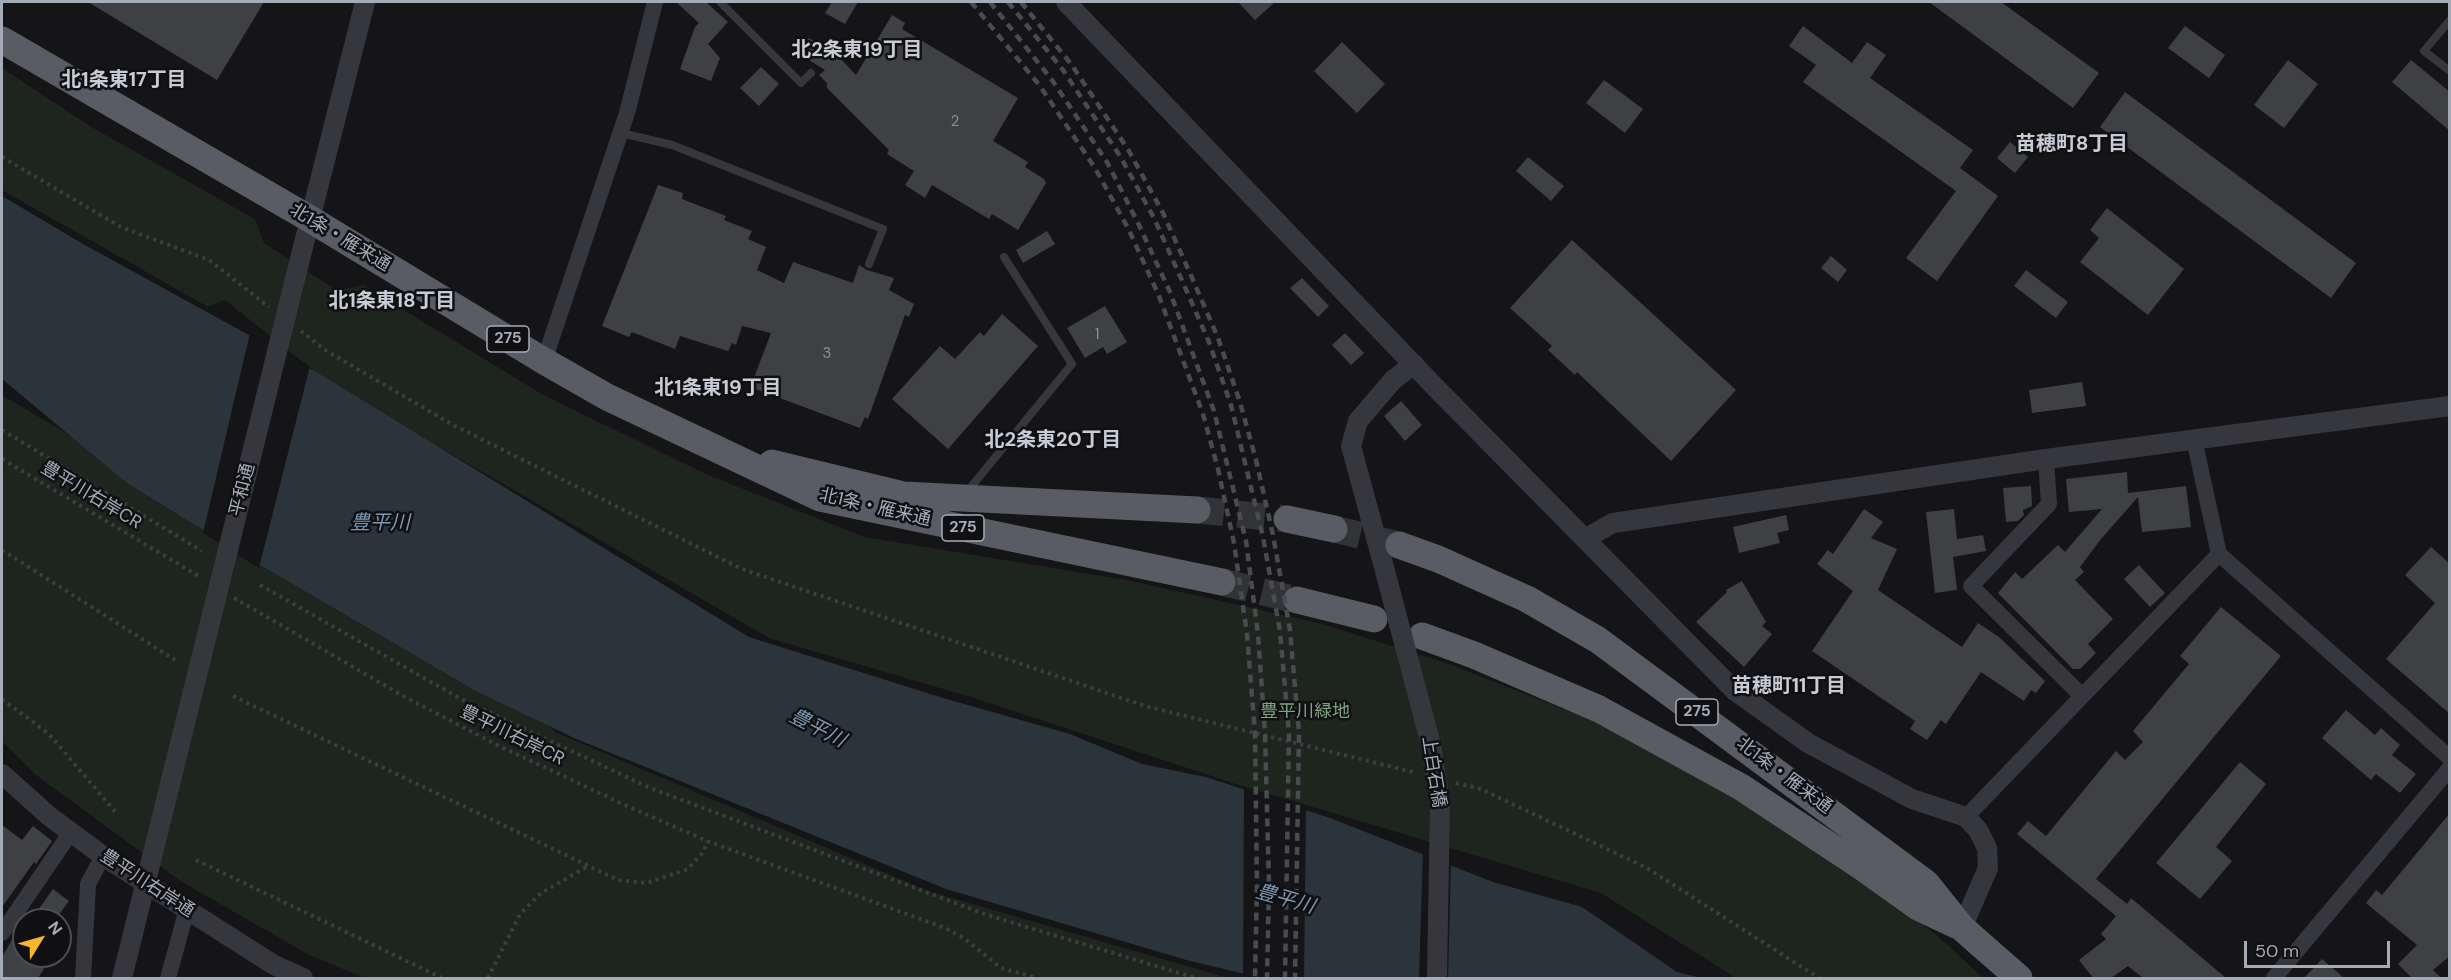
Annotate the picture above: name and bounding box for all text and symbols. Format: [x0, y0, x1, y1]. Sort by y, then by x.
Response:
district label: 北2条東19丁目 [791, 39, 923, 63]
district label: 北1条東17丁目 [61, 69, 187, 93]
house number: 2 [951, 113, 959, 131]
district label: 苗穂町8丁目 [2016, 133, 2128, 157]
street label: 北1条・雁来通 [286, 199, 394, 277]
district label: 北1条東18丁目 [328, 290, 456, 314]
road number: 275 [487, 326, 529, 352]
house number: 1 [1095, 326, 1099, 344]
house number: 3 [823, 345, 831, 363]
district label: 北1条東19丁目 [654, 377, 782, 401]
district label: 北2条東20丁目 [984, 429, 1122, 453]
street label: 豊平川右岸CR [37, 457, 145, 535]
street label: 平和通 [226, 461, 260, 519]
street label: 北1条・雁来通 [817, 485, 933, 531]
water label: 豊平川 [350, 512, 410, 536]
road number: 275 [942, 515, 984, 541]
district label: 苗穂町11丁目 [1732, 675, 1846, 699]
road number: 275 [1676, 699, 1718, 725]
street label: 豊平川右岸CR [456, 701, 568, 771]
park label: 豊平川緑地 [1260, 701, 1350, 723]
water label: 豊平川 [785, 705, 849, 753]
street label: 北1条・雁来通 [1732, 733, 1836, 819]
street label: 上白石橋 [1417, 735, 1449, 809]
street label: 豊平川右岸通 [96, 846, 198, 922]
water label: 豊平川 [1253, 880, 1317, 920]
north arrow [12, 908, 72, 968]
text: N [43, 917, 67, 939]
scale bar [2247, 929, 2392, 967]
text: 50 m [2255, 939, 2299, 963]

